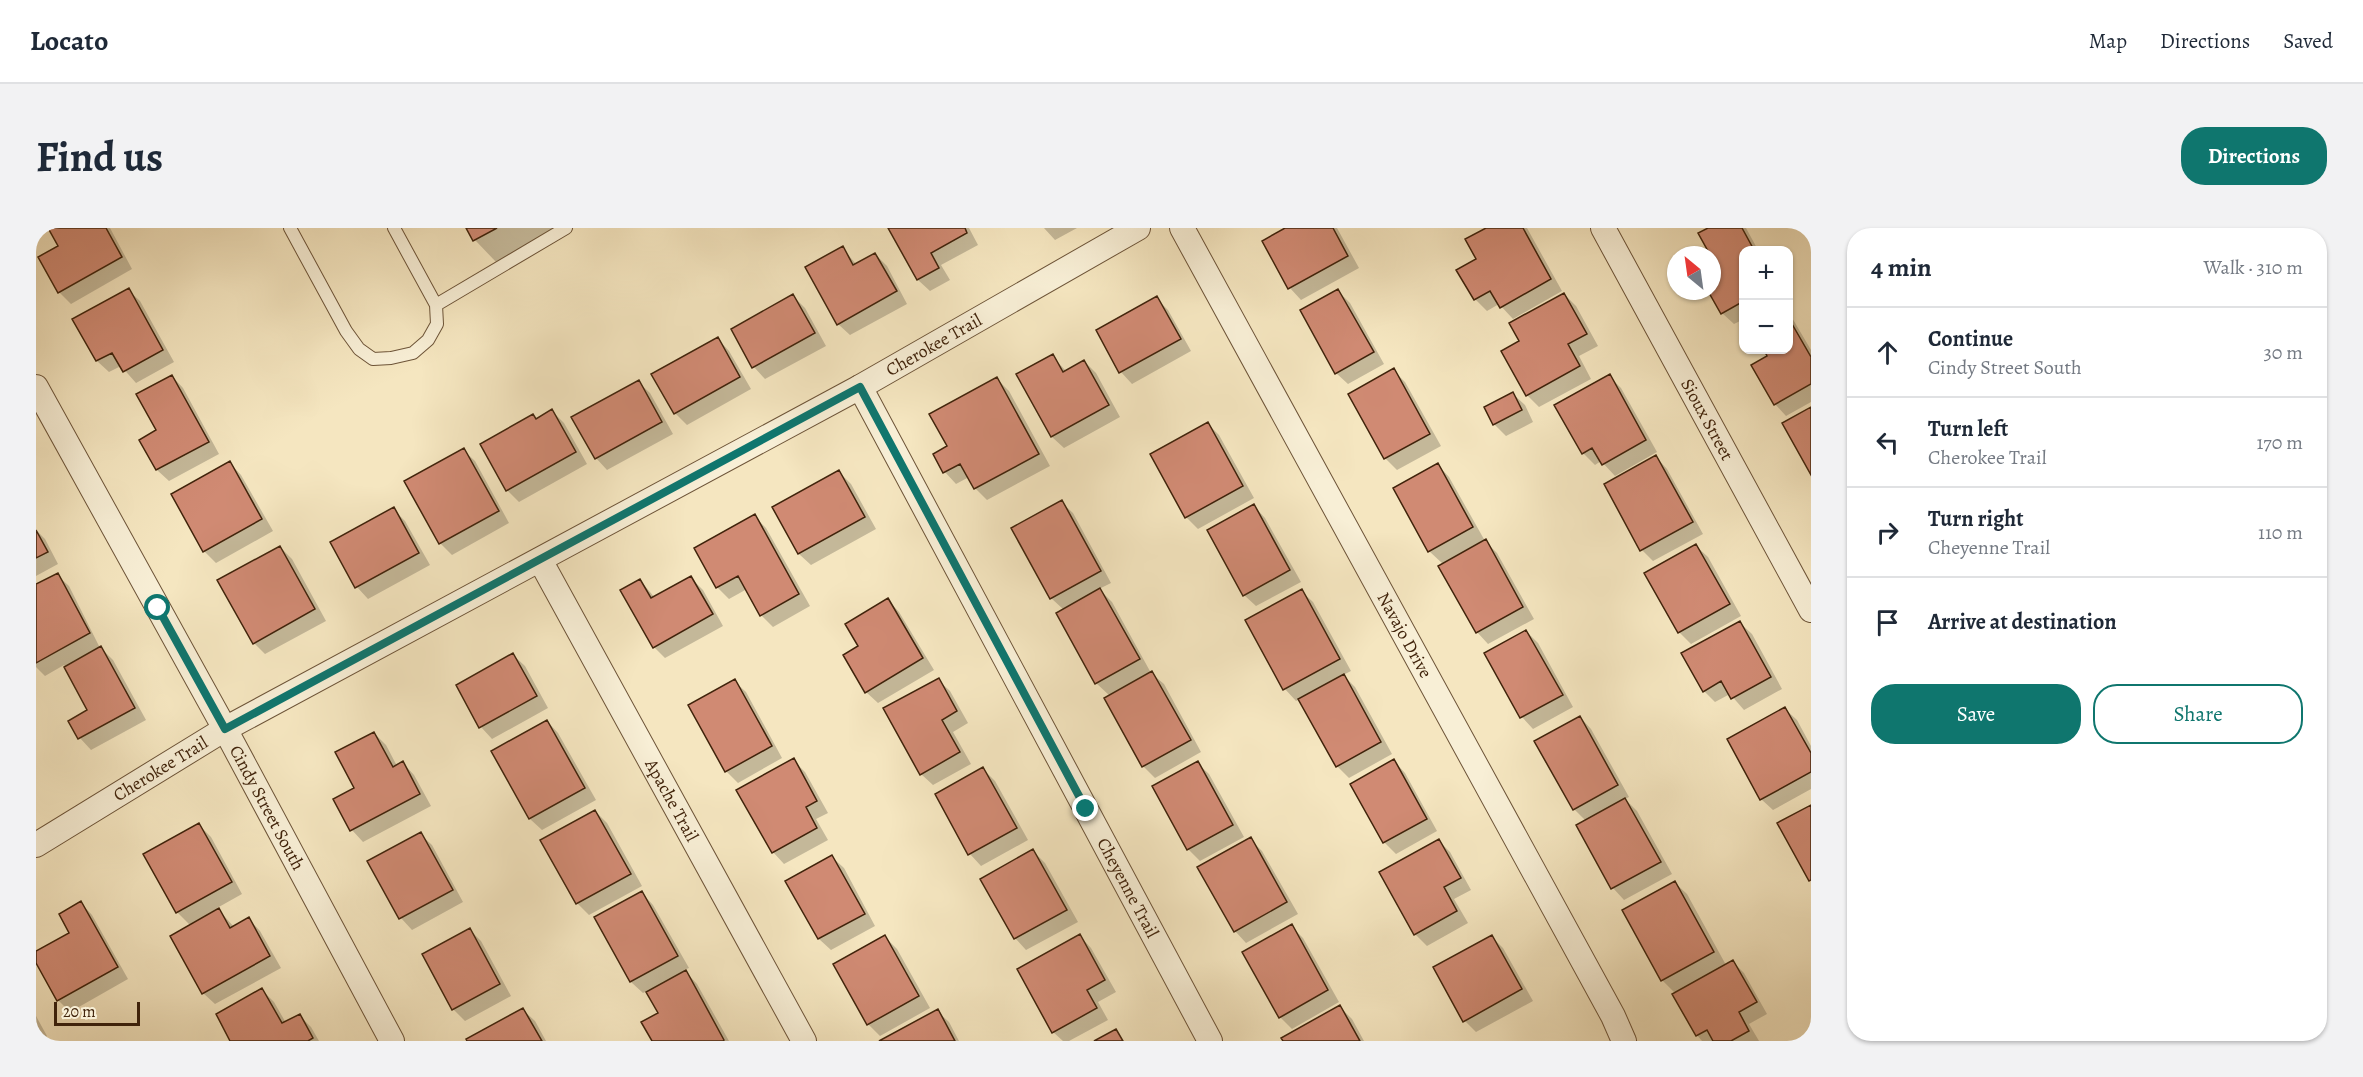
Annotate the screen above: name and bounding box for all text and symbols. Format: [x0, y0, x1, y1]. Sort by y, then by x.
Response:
text: Locato [30, 22, 108, 60]
text: Map [2089, 27, 2127, 55]
text: Directions [2160, 27, 2250, 55]
text: Saved [2283, 27, 2333, 55]
button: Directions [2181, 127, 2327, 185]
text: Find us [36, 128, 163, 185]
north arrow [1667, 246, 1721, 300]
map controls [1739, 246, 1793, 354]
button: + [1739, 246, 1793, 300]
text: 4 min [1871, 250, 1932, 285]
text: Walk · 310 m [2204, 254, 2303, 281]
button: − [1739, 300, 1793, 354]
street label: Cherokee Trail [881, 308, 987, 382]
text: Continue [1928, 324, 2013, 354]
icon: ahead [1871, 336, 1904, 369]
text: 30 m [2263, 339, 2303, 366]
text: Cindy Street South [1928, 354, 2082, 381]
street label: Sioux Street [1675, 374, 1739, 465]
text: Turn left [1928, 414, 2008, 444]
icon: left [1871, 426, 1904, 459]
text: 170 m [2257, 429, 2303, 456]
text: Cherokee Trail [1928, 444, 2047, 471]
text: Turn right [1928, 504, 2024, 534]
icon: right [1871, 516, 1904, 549]
text: 110 m [2258, 519, 2303, 546]
text: Cheyenne Trail [1928, 534, 2050, 561]
street label: Navajo Drive [1372, 588, 1438, 682]
route start [144, 594, 170, 620]
icon: arrive [1871, 606, 1904, 639]
text: Arrive at destination [1928, 607, 2117, 637]
button: Save [1871, 684, 2081, 744]
button: Share [2093, 684, 2303, 744]
street label: Cherokee Trail [109, 730, 213, 807]
street label: Cindy Street South [224, 741, 311, 875]
street label: Apache Trail [639, 754, 705, 846]
route end [1072, 795, 1098, 821]
street label: Cheyenne Trail [1091, 834, 1165, 943]
scale bar [54, 999, 140, 1026]
text: 20 m [63, 1001, 96, 1023]

